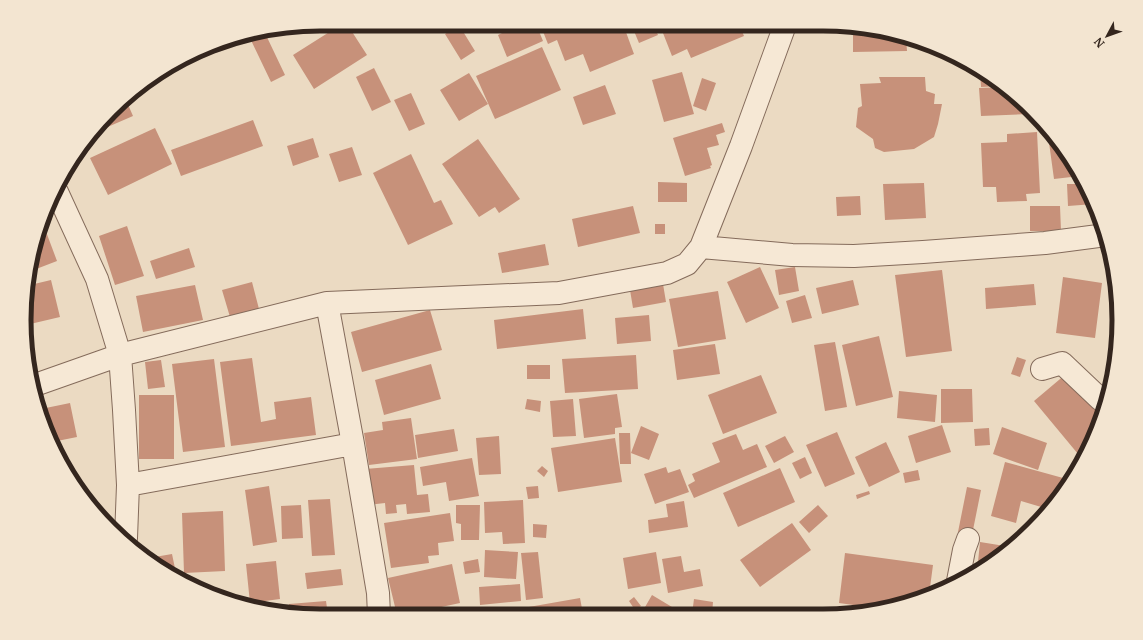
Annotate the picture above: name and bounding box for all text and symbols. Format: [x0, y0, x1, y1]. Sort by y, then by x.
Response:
north arrow [1087, 16, 1127, 56]
text: N [1091, 34, 1108, 50]

